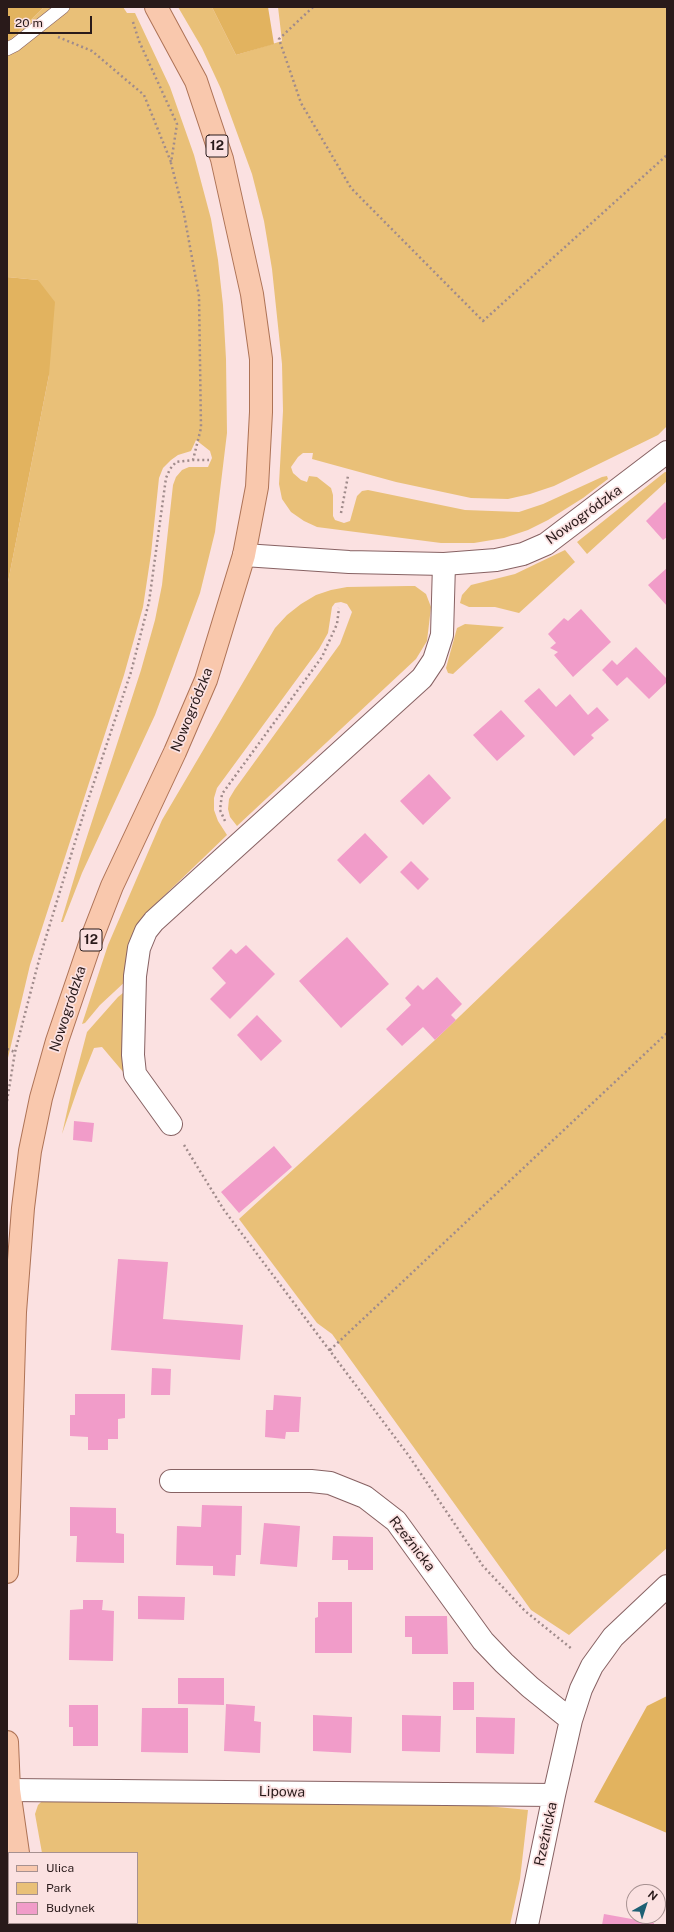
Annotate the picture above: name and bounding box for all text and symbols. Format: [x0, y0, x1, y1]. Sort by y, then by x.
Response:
scale bar [10, 8, 94, 34]
text: 20 m [15, 16, 43, 30]
road number: 12 [206, 135, 228, 157]
street label: Nowogródzka [543, 482, 625, 548]
street label: Nowogródzka [167, 665, 217, 755]
road number: 12 [80, 929, 102, 951]
street label: Nowogródzka [46, 964, 90, 1054]
street label: Rzeźnicka [385, 1513, 439, 1575]
street label: Lipowa [259, 1783, 305, 1801]
street label: Rzeźnicka [531, 1800, 561, 1868]
legend [8, 1852, 138, 1924]
text: Ulica [46, 1861, 74, 1875]
text: Park [46, 1881, 72, 1895]
north arrow [626, 1884, 666, 1924]
text: N [646, 1888, 660, 1903]
text: Budynek [46, 1901, 95, 1915]

